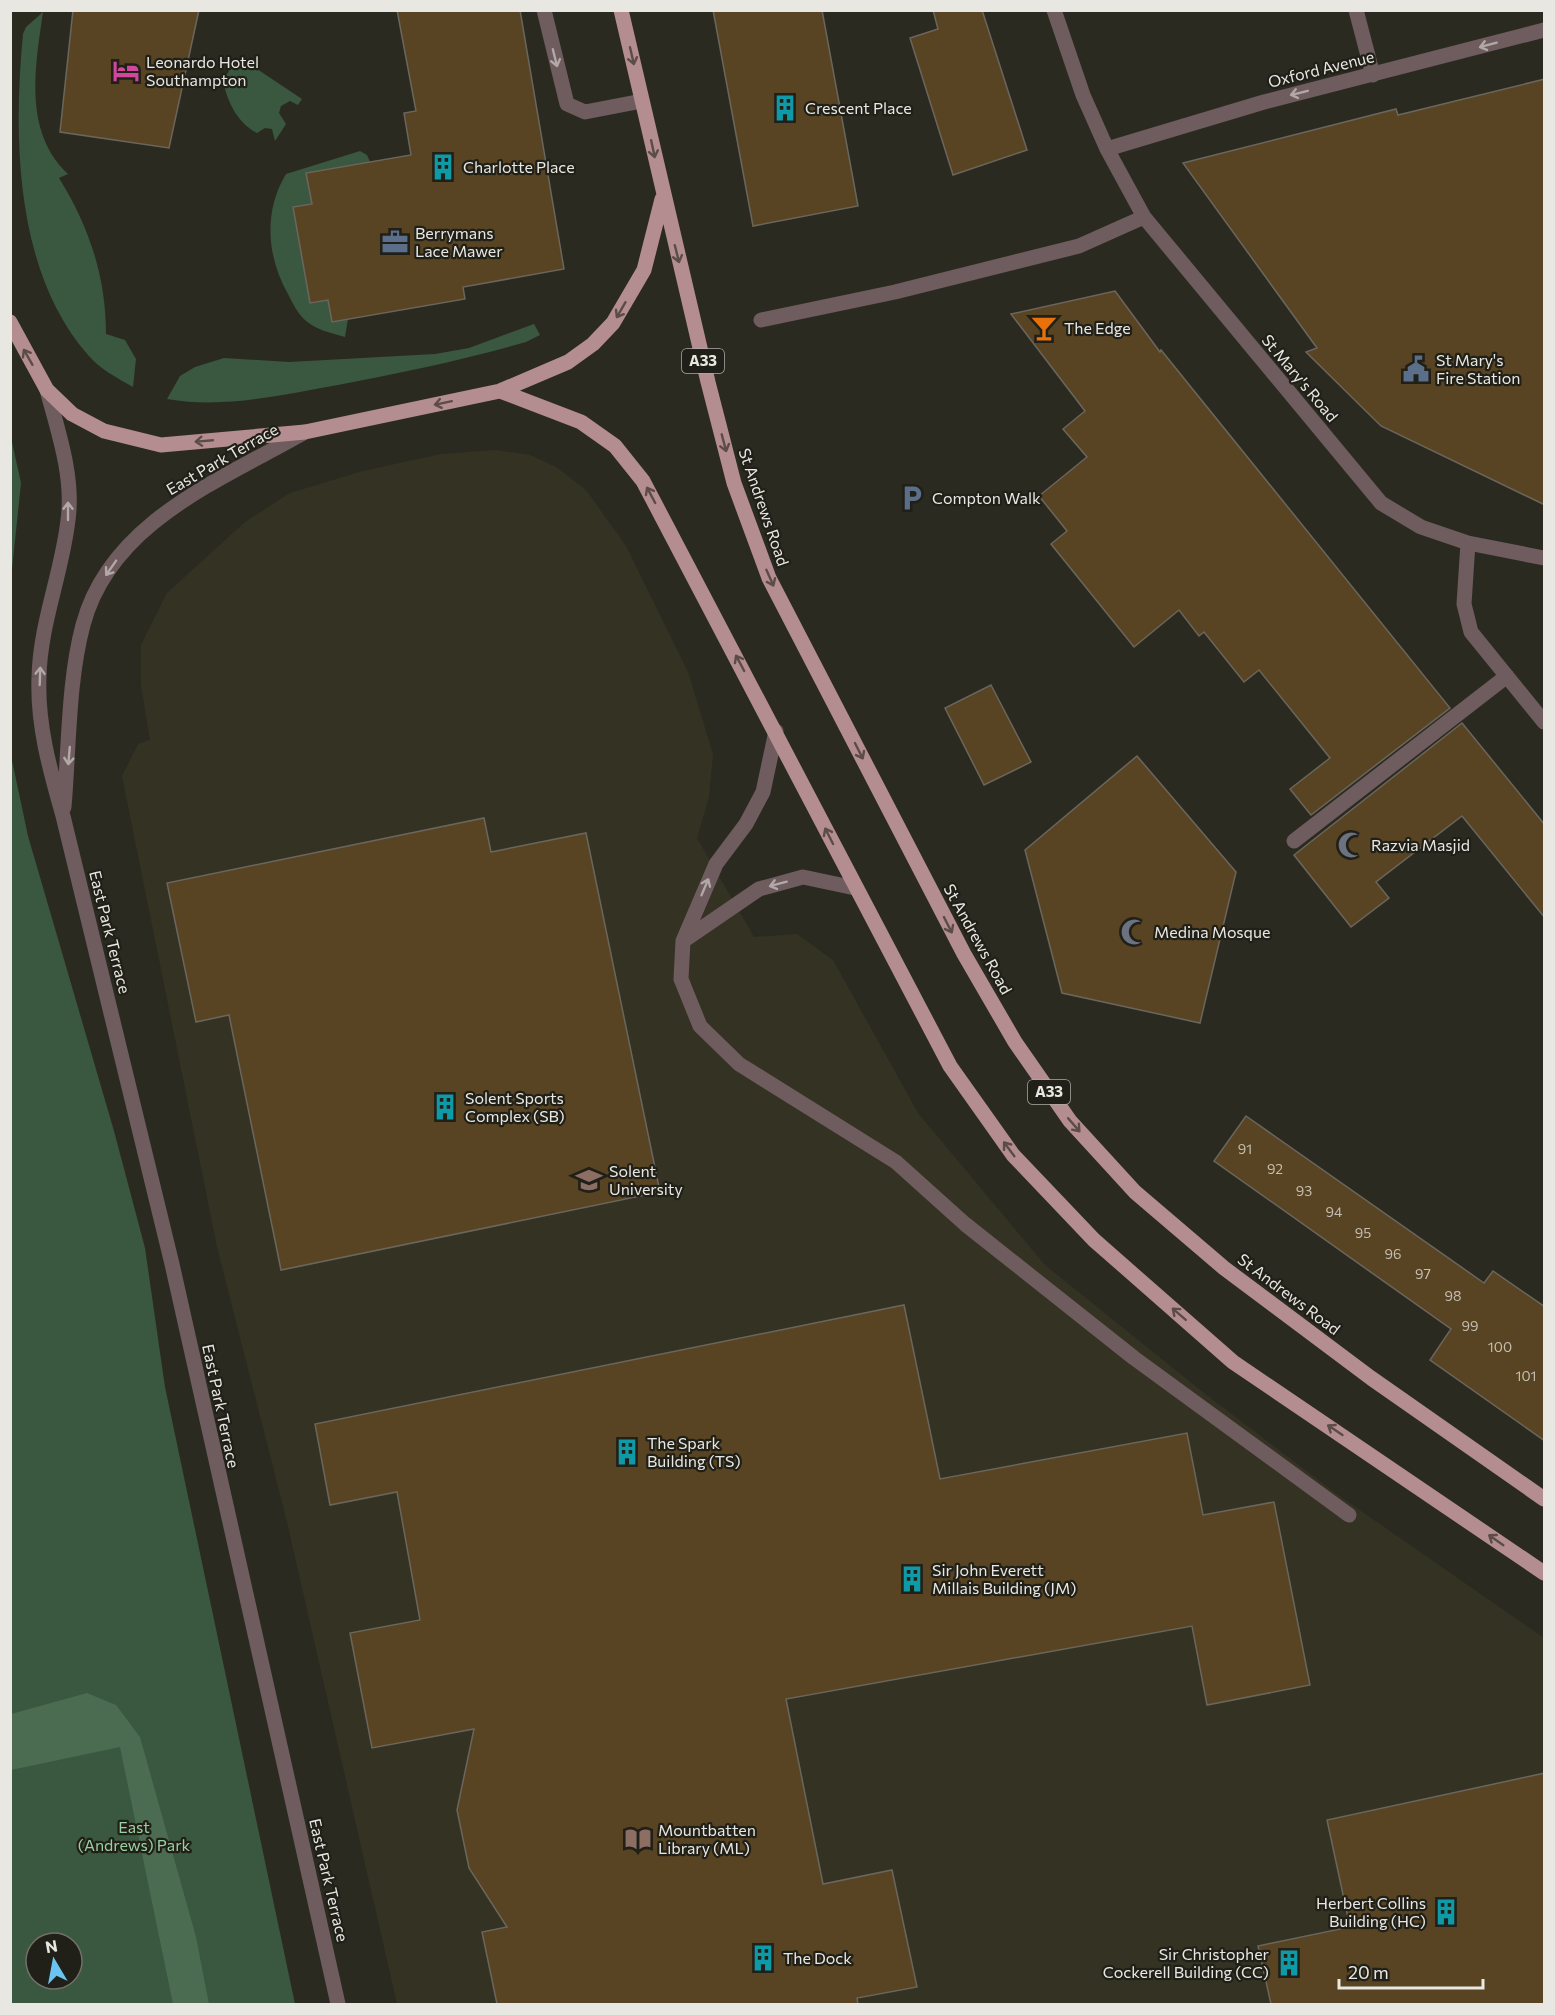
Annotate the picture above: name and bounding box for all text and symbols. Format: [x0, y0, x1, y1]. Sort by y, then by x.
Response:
one-way arrow [1479, 39, 1498, 51]
one-way arrow [626, 46, 638, 65]
street label: Oxford Avenue [1266, 46, 1376, 91]
one-way arrow [550, 48, 562, 67]
place label: Leonardo Hotel Southampton [146, 52, 259, 89]
hotel icon: Leonardo Hotel Southampton [111, 56, 141, 86]
one-way arrow [1290, 88, 1309, 100]
building icon: Crescent Place [770, 93, 800, 123]
place label: Crescent Place [805, 98, 912, 117]
one-way arrow [647, 139, 659, 158]
building icon: Charlotte Place [428, 152, 458, 182]
place label: Charlotte Place [463, 157, 575, 176]
place label: Berrymans Lace Mawer [415, 223, 503, 260]
office icon: Berrymans Lace Mawer [380, 227, 410, 257]
one-way arrow [671, 244, 683, 263]
one-way arrow [615, 301, 627, 318]
bar icon: The Edge [1029, 313, 1059, 343]
place label: The Edge [1064, 318, 1131, 337]
street label: St Mary's Road [1258, 330, 1342, 425]
one-way arrow [22, 349, 34, 366]
road number: A33 [682, 349, 724, 373]
place label: St Mary's Fire Station [1436, 350, 1520, 387]
public building icon: St Mary's Fire Station [1401, 354, 1431, 384]
one-way arrow [434, 398, 453, 409]
street label: East Park Terrace [162, 419, 281, 498]
one-way arrow [718, 433, 730, 452]
one-way arrow [195, 436, 215, 447]
street label: St Andrews Road [735, 446, 793, 568]
parking icon: Compton Walk [897, 483, 927, 513]
one-way arrow [645, 487, 656, 505]
place label: Compton Walk [932, 488, 1041, 507]
one-way arrow [62, 502, 74, 522]
one-way arrow [105, 560, 117, 576]
one-way arrow [765, 568, 776, 587]
one-way arrow [734, 655, 746, 672]
one-way arrow [34, 667, 45, 687]
one-way arrow [854, 742, 865, 760]
one-way arrow [63, 745, 74, 765]
one-way arrow [823, 828, 835, 845]
mosque icon: Razvia Masjid [1336, 830, 1366, 860]
place label: Razvia Masjid [1371, 835, 1470, 854]
street label: East Park Terrace [86, 868, 135, 995]
one-way arrow [700, 878, 711, 897]
one-way arrow [769, 879, 788, 890]
street label: St Andrews Road [940, 880, 1017, 997]
one-way arrow [943, 915, 955, 933]
mosque icon: Medina Mosque [1119, 917, 1149, 947]
place label: Medina Mosque [1154, 922, 1270, 941]
road number: A33 [1028, 1080, 1070, 1104]
place label: Solent Sports Complex (SB) [465, 1088, 565, 1125]
building icon: Solent Sports Complex (SB) [430, 1092, 460, 1122]
one-way arrow [1067, 1117, 1081, 1132]
house number: 91 [1238, 1140, 1252, 1157]
one-way arrow [1003, 1142, 1016, 1158]
house number: 92 [1267, 1160, 1283, 1177]
place label: Solent University [609, 1161, 683, 1198]
school or university icon: Solent University [574, 1165, 604, 1195]
house number: 93 [1296, 1182, 1312, 1199]
house number: 94 [1326, 1203, 1343, 1220]
house number: 95 [1355, 1224, 1371, 1241]
house number: 96 [1385, 1245, 1402, 1262]
street label: St Andrews Road [1234, 1249, 1344, 1338]
house number: 97 [1415, 1265, 1431, 1282]
house number: 98 [1445, 1287, 1462, 1304]
one-way arrow [1171, 1308, 1187, 1321]
house number: 99 [1462, 1317, 1479, 1334]
house number: 100 [1488, 1338, 1512, 1355]
street label: East Park Terrace [199, 1342, 244, 1470]
house number: 101 [1515, 1367, 1537, 1384]
one-way arrow [1328, 1424, 1344, 1436]
place label: The Spark Building (TS) [647, 1433, 741, 1470]
building icon: The Spark Building (TS) [612, 1437, 642, 1467]
one-way arrow [1489, 1534, 1505, 1546]
place label: Sir John Everett Millais Building (JM) [932, 1560, 1076, 1597]
building icon: Sir John Everett Millais Building (JM) [897, 1564, 927, 1594]
street label: East Park Terrace [306, 1816, 353, 1943]
park label: East (Andrews) Park [78, 1817, 191, 1854]
place label: Mountbatten Library (ML) [658, 1820, 756, 1857]
library icon: Mountbatten Library (ML) [623, 1824, 653, 1854]
place label: Herbert Collins Building (HC) [1316, 1893, 1426, 1930]
building icon: Herbert Collins Building (HC) [1431, 1897, 1461, 1927]
north arrow [24, 1931, 84, 1991]
text: N [44, 1935, 59, 1956]
building icon: The Dock [748, 1943, 778, 1973]
place label: Sir Christopher Cockerell Building (CC) [1103, 1944, 1270, 1981]
place label: The Dock [783, 1948, 852, 1967]
building icon: Sir Christopher Cockerell Building (CC) [1274, 1948, 1304, 1978]
scale bar [1339, 1952, 1483, 1990]
text: 20 m [1348, 1961, 1389, 1983]

